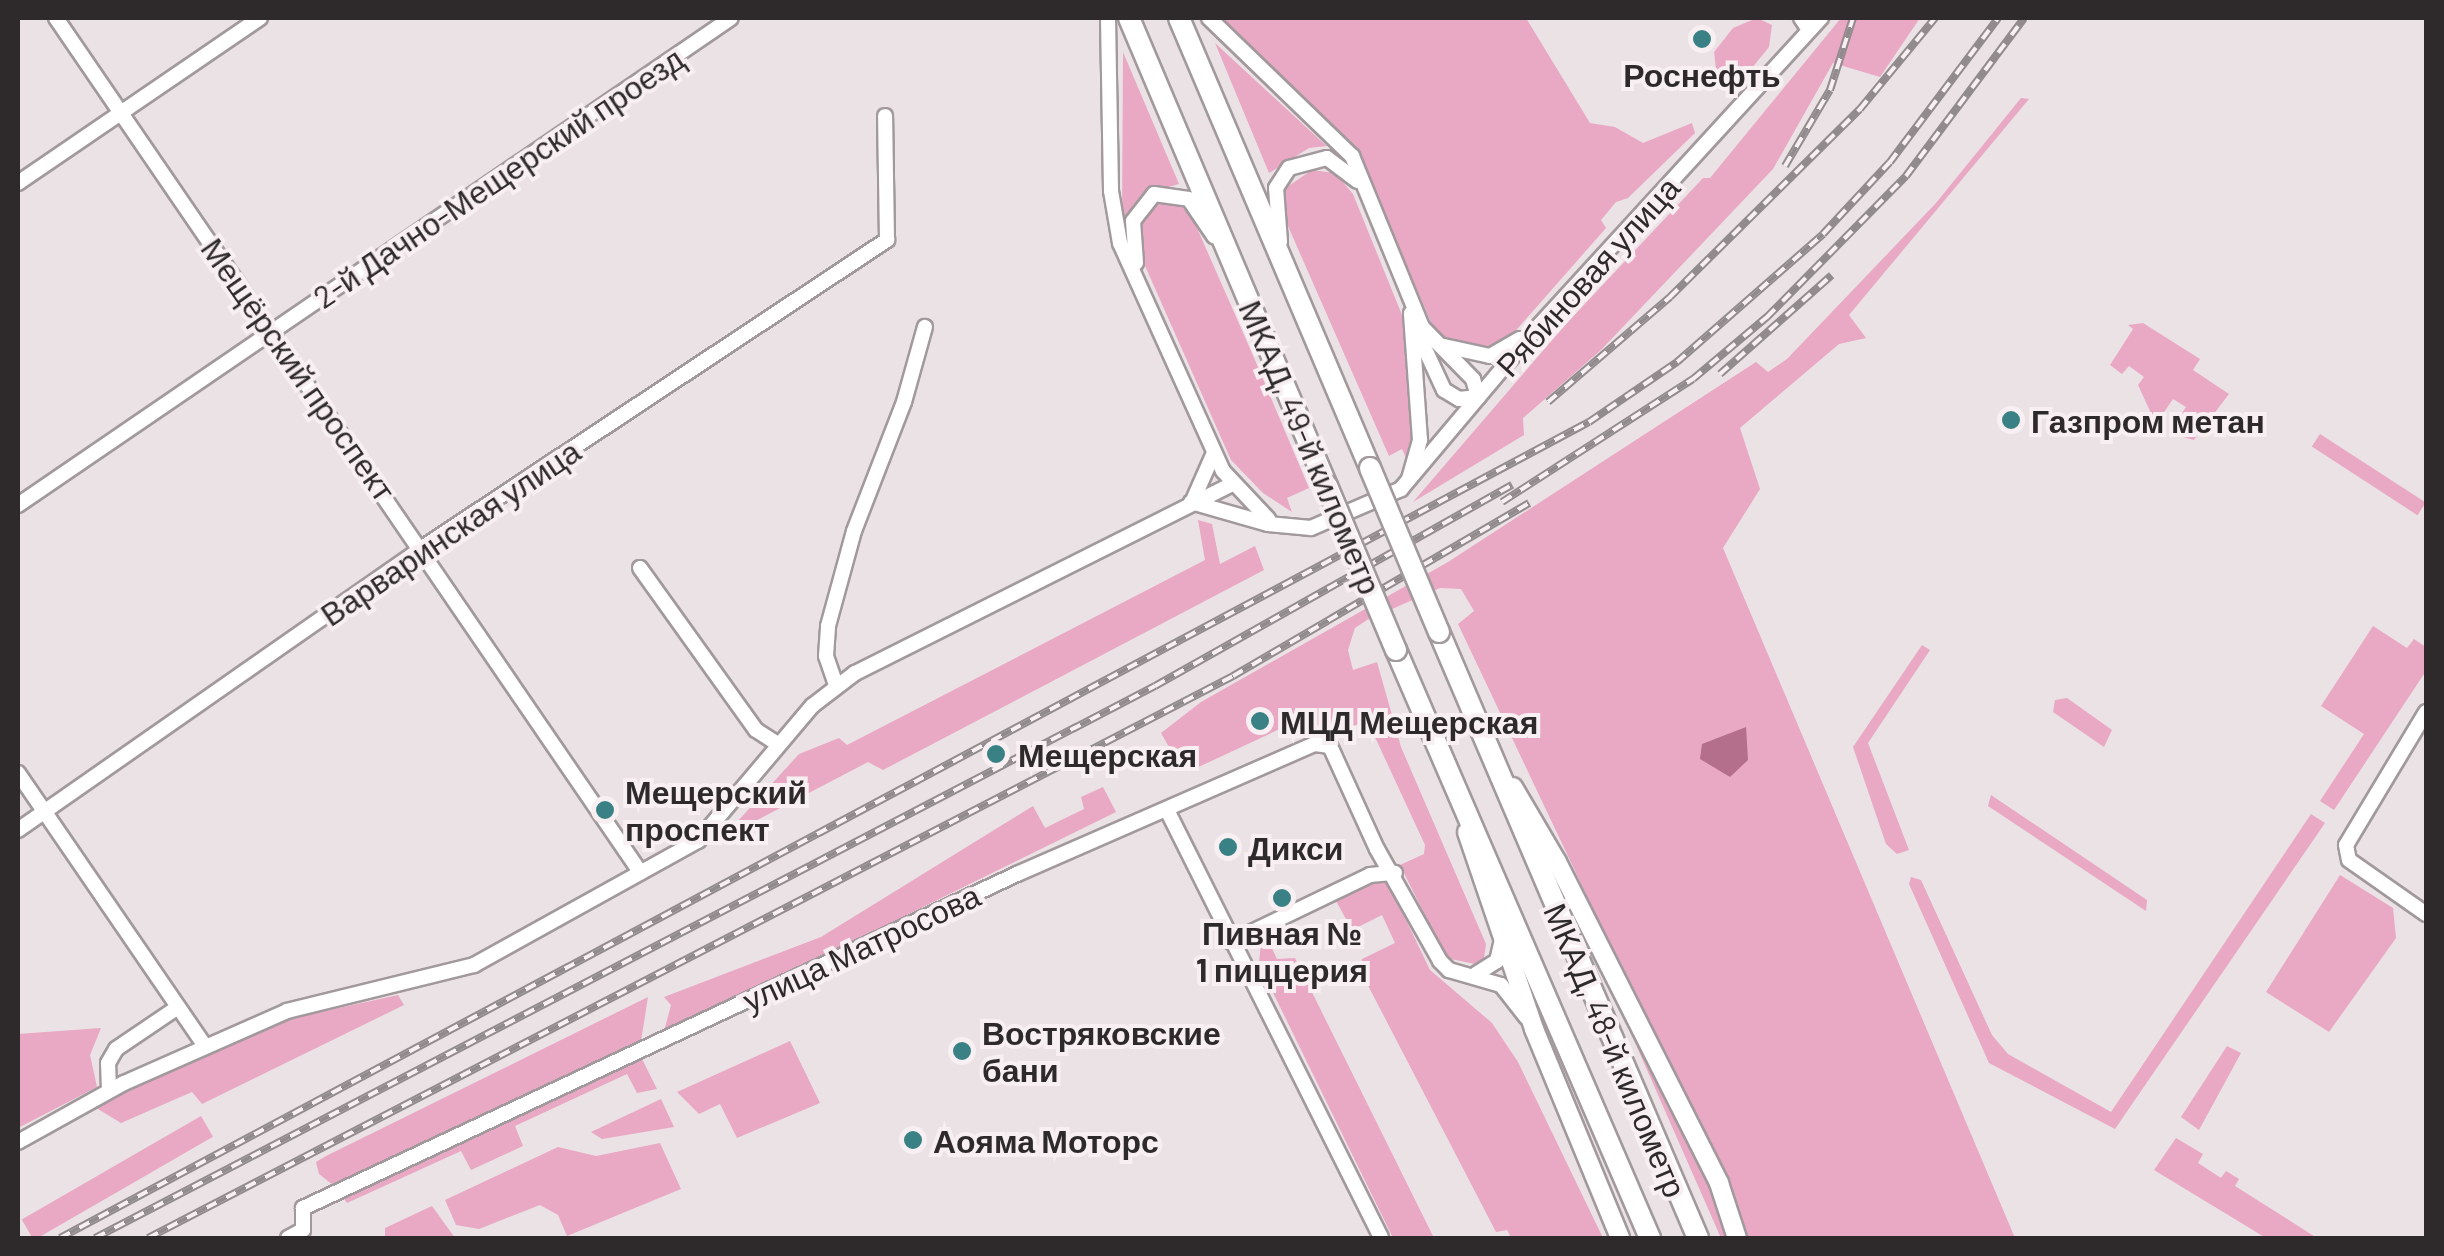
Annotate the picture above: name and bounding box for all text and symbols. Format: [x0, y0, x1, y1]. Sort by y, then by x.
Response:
marker: Роснефть [1691, 28, 1713, 50]
street label: 2-й Дачно-Мещерский проезд [305, 38, 691, 316]
place label: Роснефть [1623, 55, 1781, 93]
street label: Рябиновая улица [1487, 168, 1687, 384]
street label: Мещёрский проспект [194, 230, 404, 508]
street label: МКАД, 49-й километр [1232, 294, 1390, 600]
place label: Газпром метан [2031, 401, 2265, 439]
marker: Газпром метан [2000, 409, 2022, 431]
street label: Варваринская улица [313, 431, 587, 633]
place label: МЦД Мещерская [1280, 702, 1538, 740]
marker: МЦД Мещерская [1249, 710, 1271, 732]
place label: Мещерская [1018, 735, 1197, 773]
marker: Мещерская [983, 741, 1009, 767]
place label: Мещерский проспект [625, 773, 807, 848]
marker: Мещерский проспект [594, 799, 616, 821]
place label: Дикси [1248, 828, 1344, 866]
marker: Дикси [1217, 836, 1239, 858]
street label: улица Матросова [736, 875, 986, 1019]
marker: Пивная № 1 пиццерия [1271, 887, 1293, 909]
street label: МКАД, 48-й километр [1537, 897, 1695, 1203]
place label: Пивная № 1 пиццерия [1196, 914, 1368, 989]
place label: Востряковские бани [982, 1014, 1221, 1089]
marker: Востряковские бани [951, 1040, 973, 1062]
place label: Аояма Моторс [933, 1121, 1159, 1159]
marker: Аояма Моторс [902, 1129, 924, 1151]

